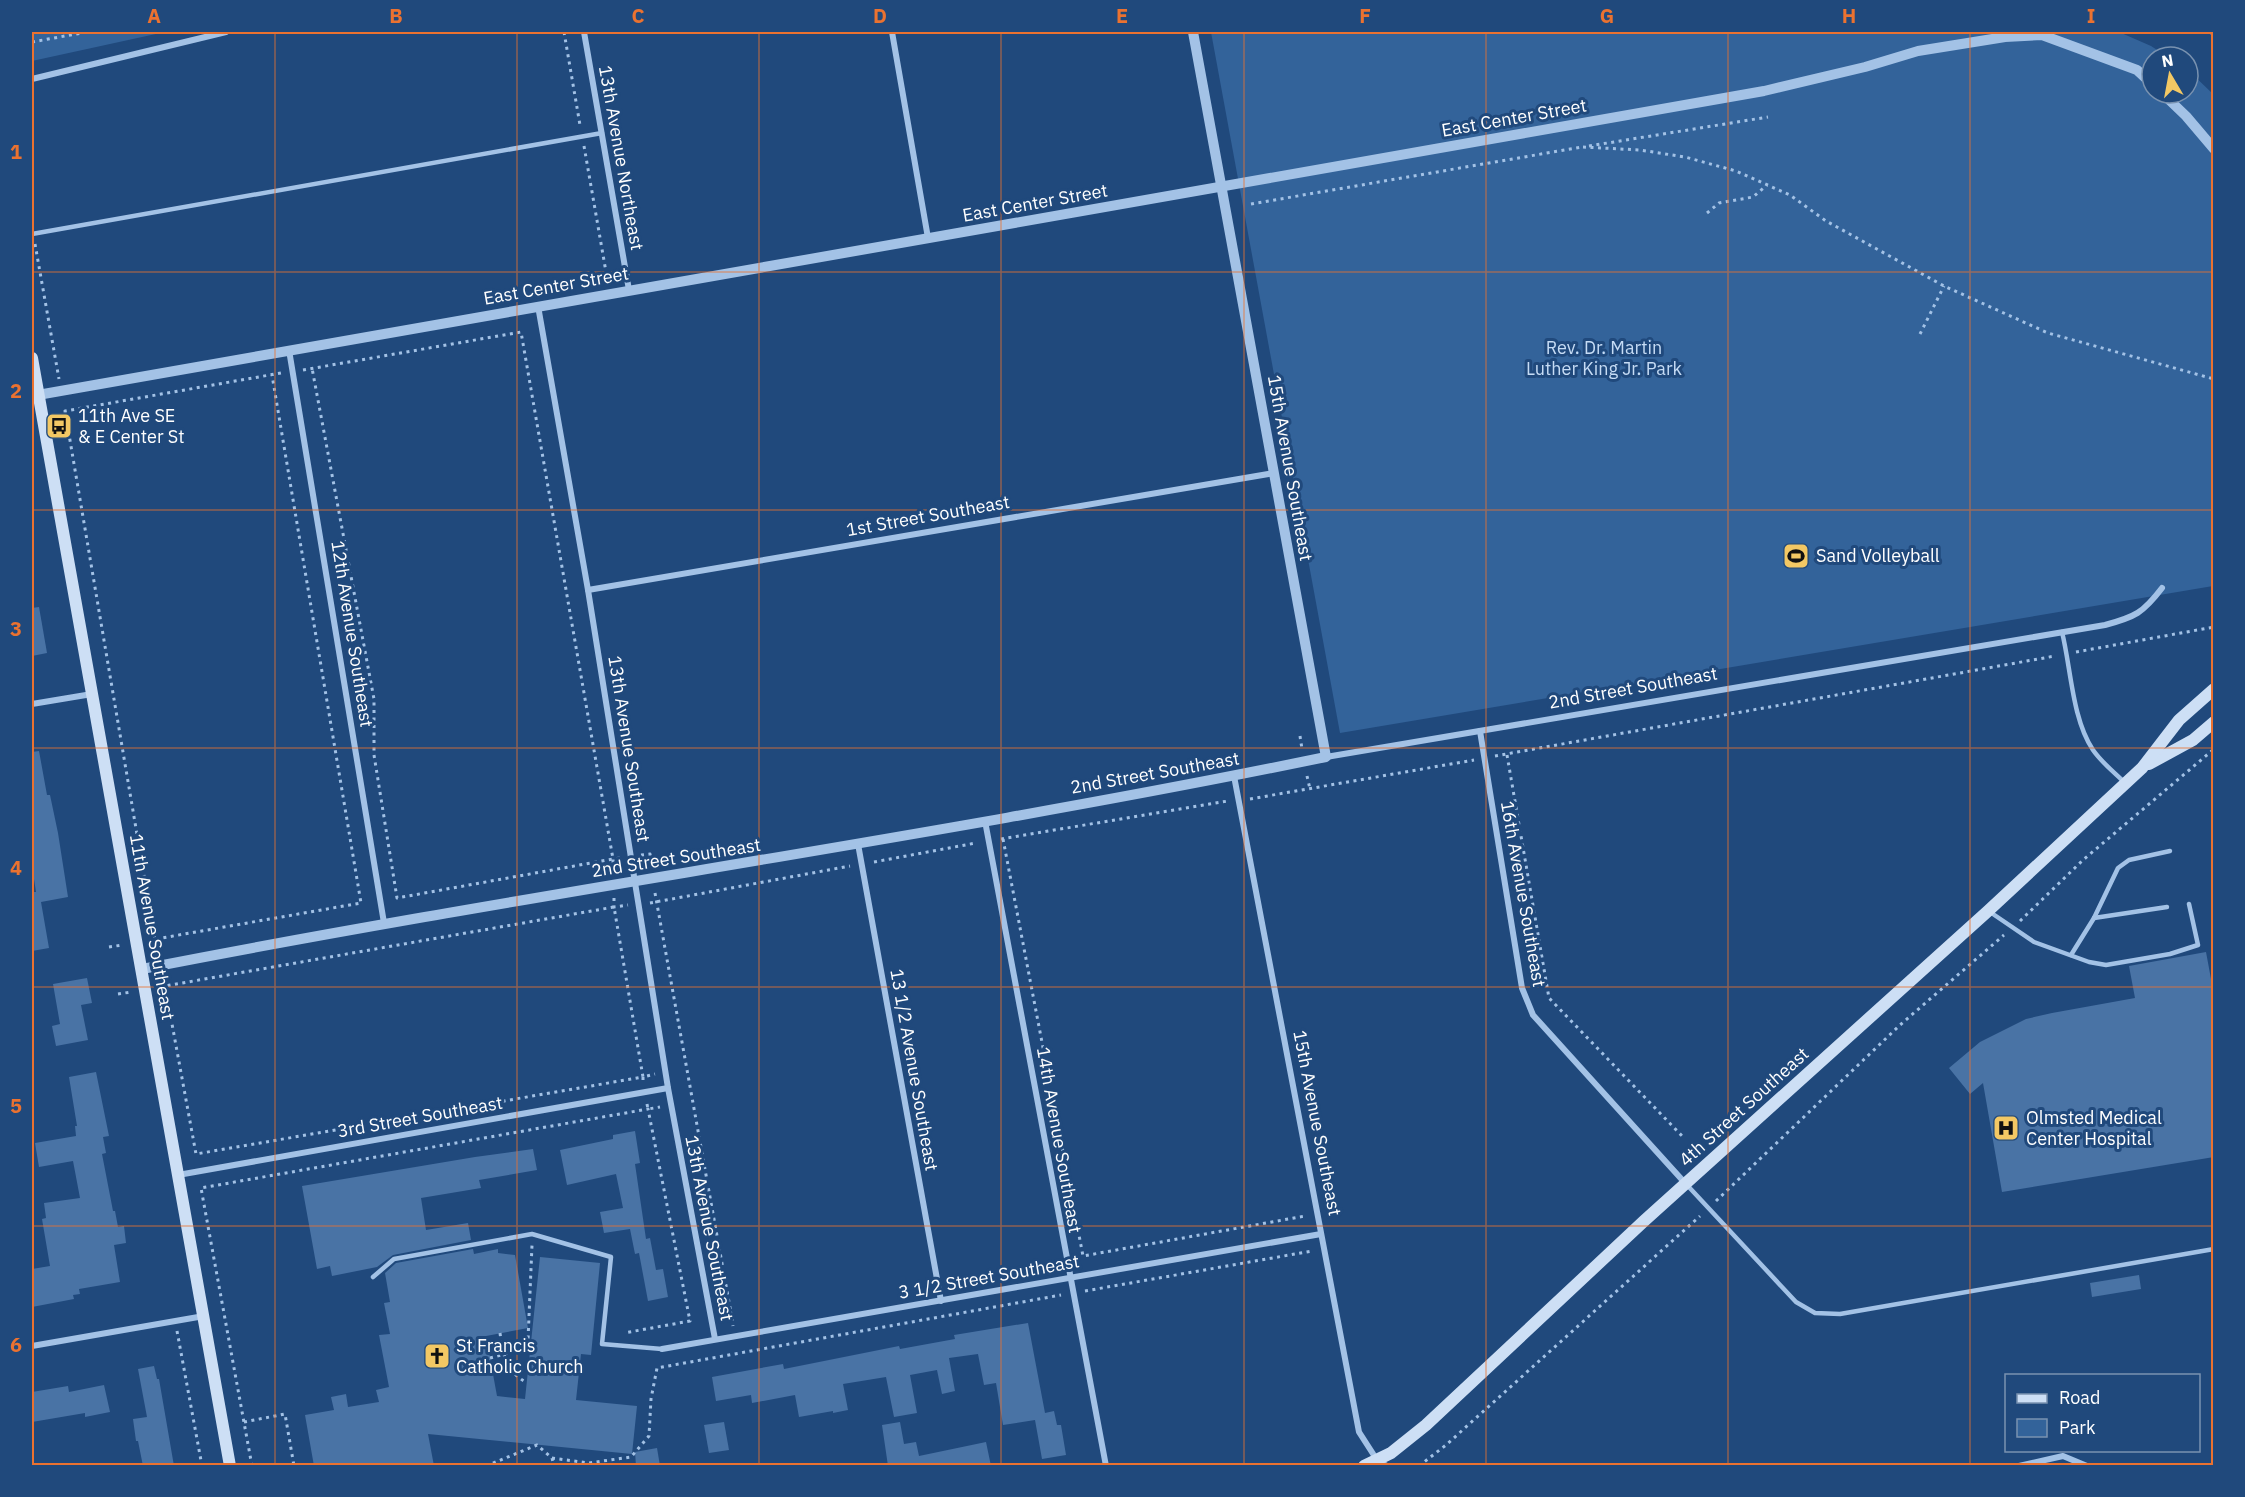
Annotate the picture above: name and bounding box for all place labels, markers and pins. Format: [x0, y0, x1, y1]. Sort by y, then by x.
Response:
place label: 11th Ave SE & E Center St [78, 404, 185, 448]
bus stop icon: 11th Ave SE & E Center St [44, 411, 74, 441]
sports icon: Sand Volleyball [1781, 541, 1811, 571]
place label: Sand Volleyball [1816, 544, 1940, 567]
place label: Olmsted Medical Center Hospital [2026, 1106, 2162, 1150]
hospital icon: Olmsted Medical Center Hospital [1991, 1113, 2021, 1143]
place label: St Francis Catholic Church [456, 1334, 584, 1378]
church icon: St Francis Catholic Church [422, 1341, 452, 1371]

